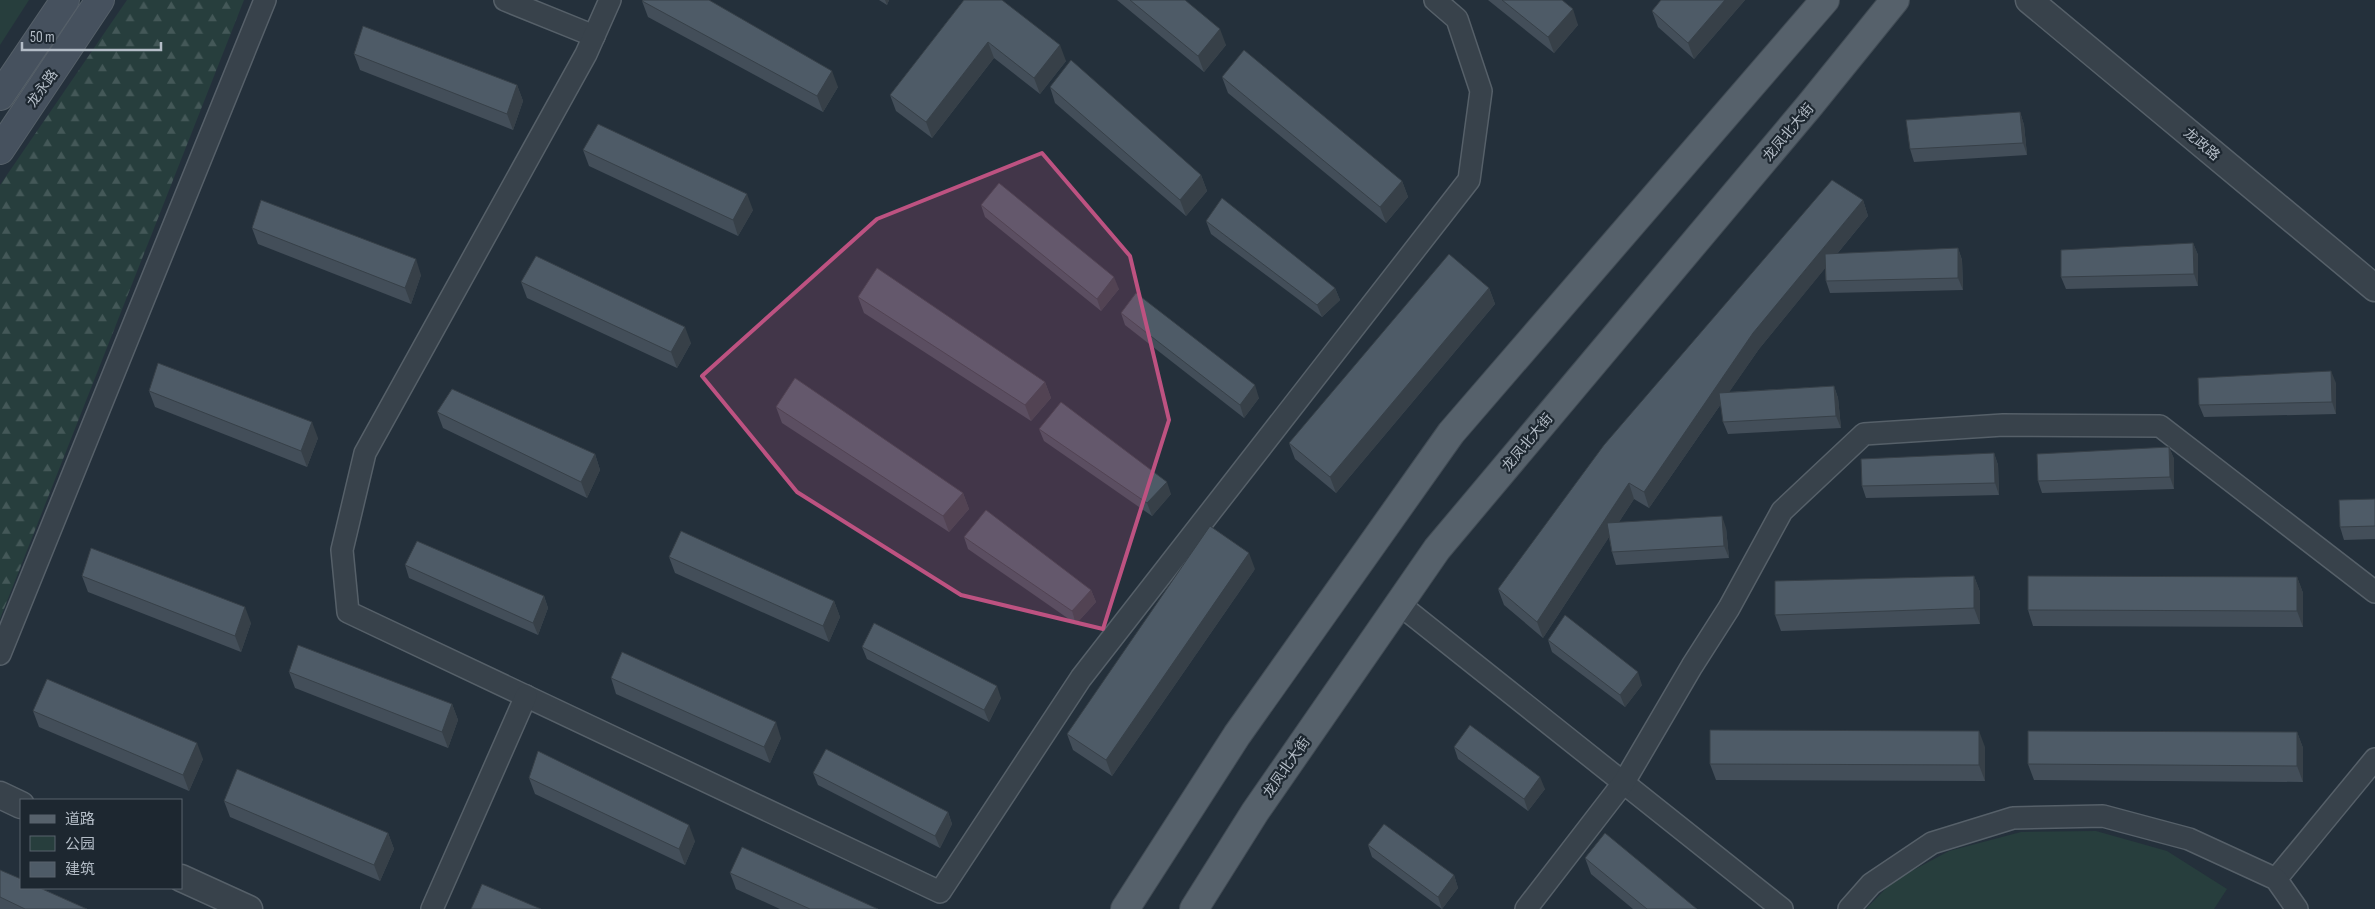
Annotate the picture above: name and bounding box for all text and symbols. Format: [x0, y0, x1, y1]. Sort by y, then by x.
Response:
scale bar [22, 20, 161, 52]
text: 50 m [30, 28, 55, 47]
street label: 龙永路 [23, 66, 61, 110]
street label: 龙凤北大街 [1759, 100, 1817, 165]
street label: 龙政路 [2180, 124, 2223, 164]
street label: 龙凤北大街 [1498, 410, 1556, 475]
street label: 龙凤北大街 [1259, 734, 1313, 801]
legend [20, 799, 182, 889]
text: 道路 [65, 810, 95, 829]
text: 公园 [65, 835, 95, 854]
text: 建筑 [65, 860, 95, 879]

